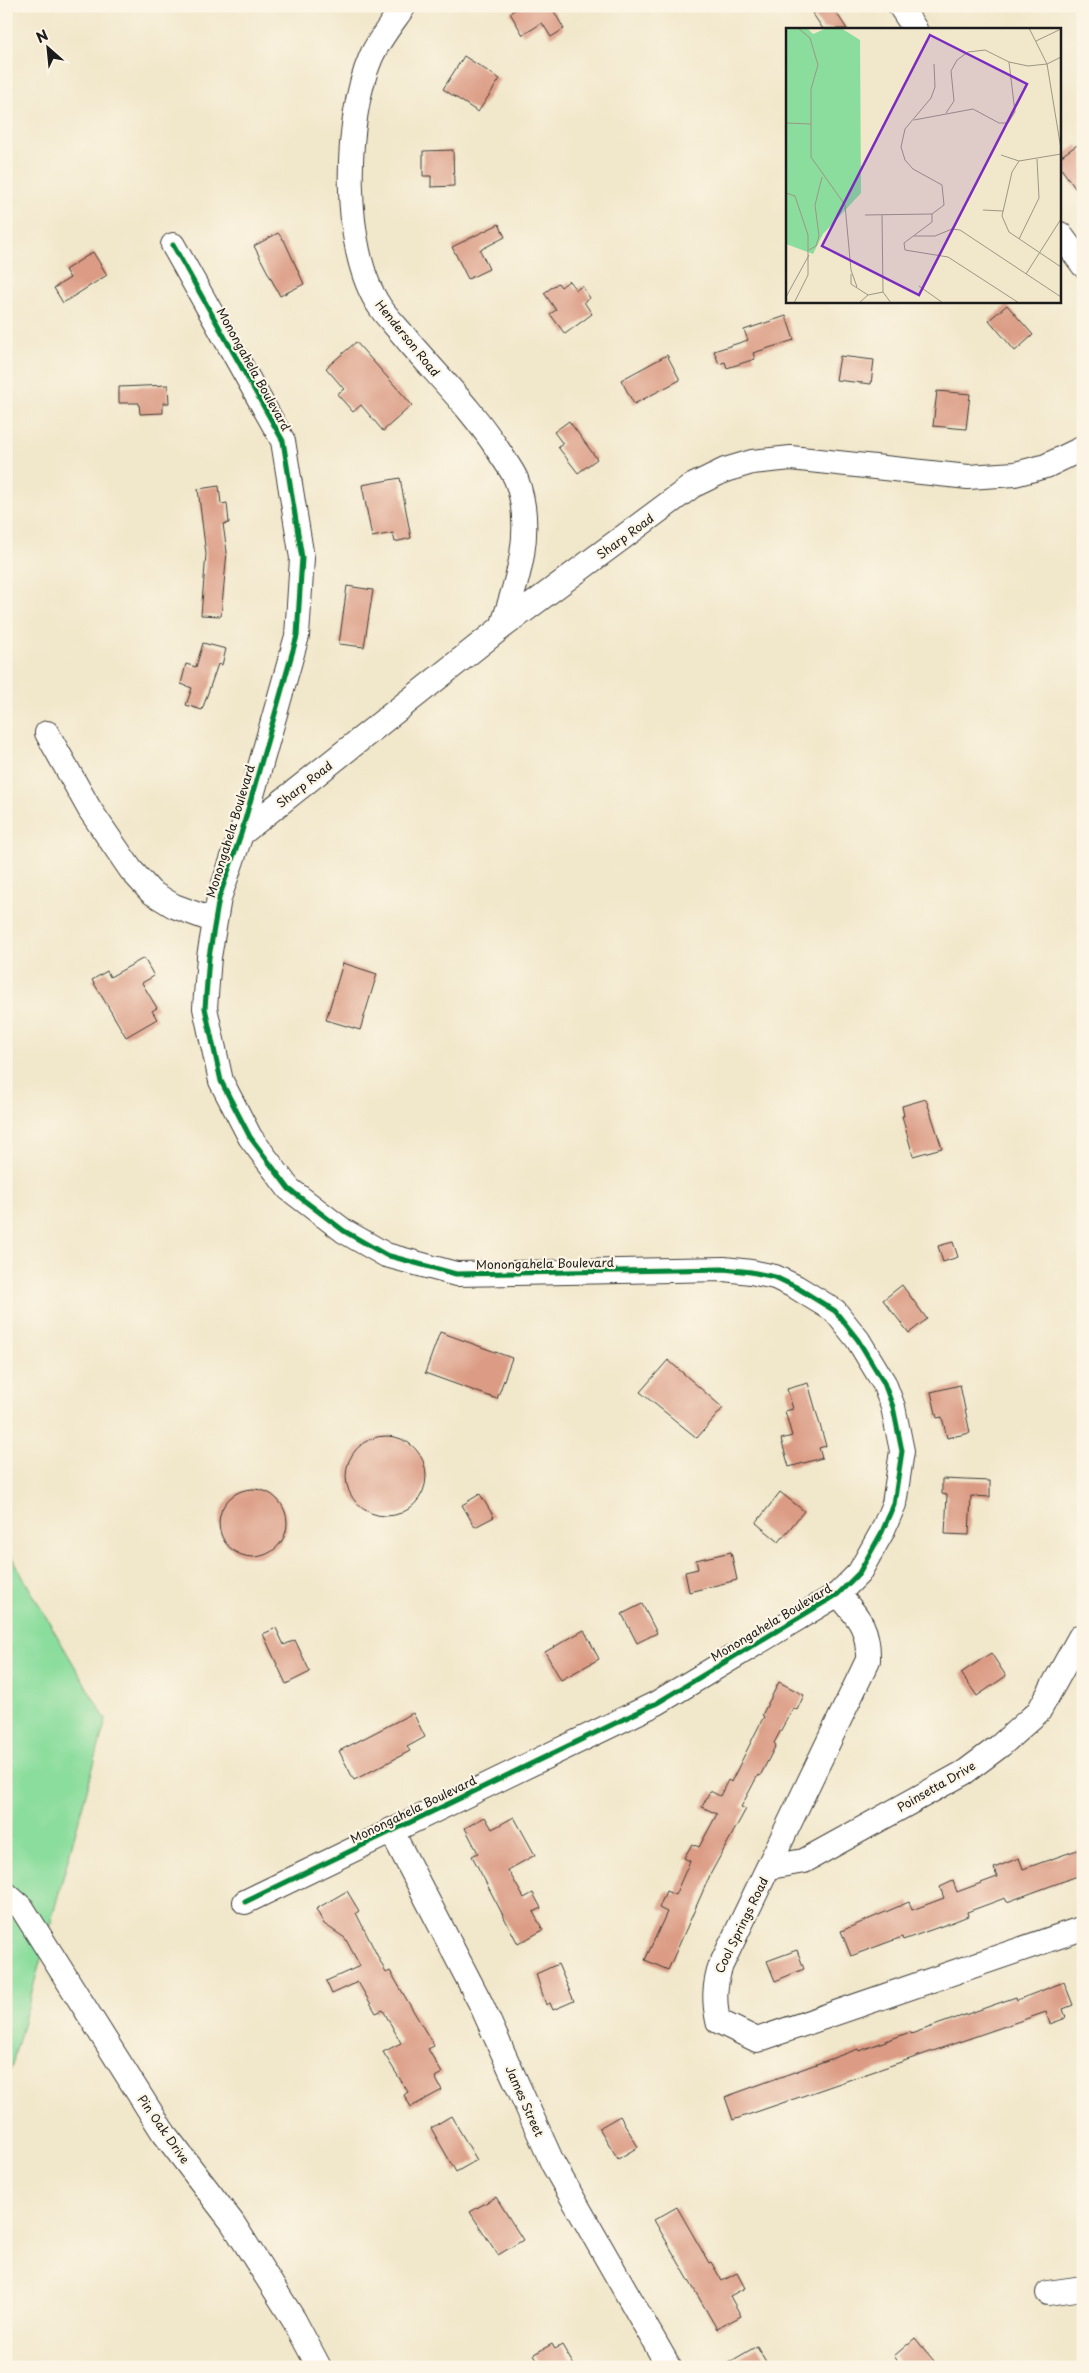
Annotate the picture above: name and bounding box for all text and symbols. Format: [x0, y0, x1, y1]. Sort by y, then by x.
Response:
north arrow [22, 22, 72, 72]
text: N [32, 24, 52, 48]
inset map [786, 28, 1062, 302]
street label: Henderson Road [371, 296, 445, 380]
street label: Monongahela Boulevard [213, 304, 296, 434]
street label: Sharp Road [593, 509, 657, 563]
street label: Sharp Road [272, 756, 336, 812]
street label: Monongahela Boulevard [201, 762, 259, 900]
street label: Monongahela Boulevard [476, 1253, 615, 1273]
street label: Monongahela Boulevard [707, 1578, 835, 1665]
street label: Poinsetta Drive [893, 1756, 979, 1816]
street label: Monongahela Boulevard [347, 1770, 480, 1847]
street label: Cool Springs Road [710, 1874, 772, 1976]
street label: James Street [501, 2063, 549, 2139]
street label: Pin Oak Drive [134, 2091, 195, 2167]

